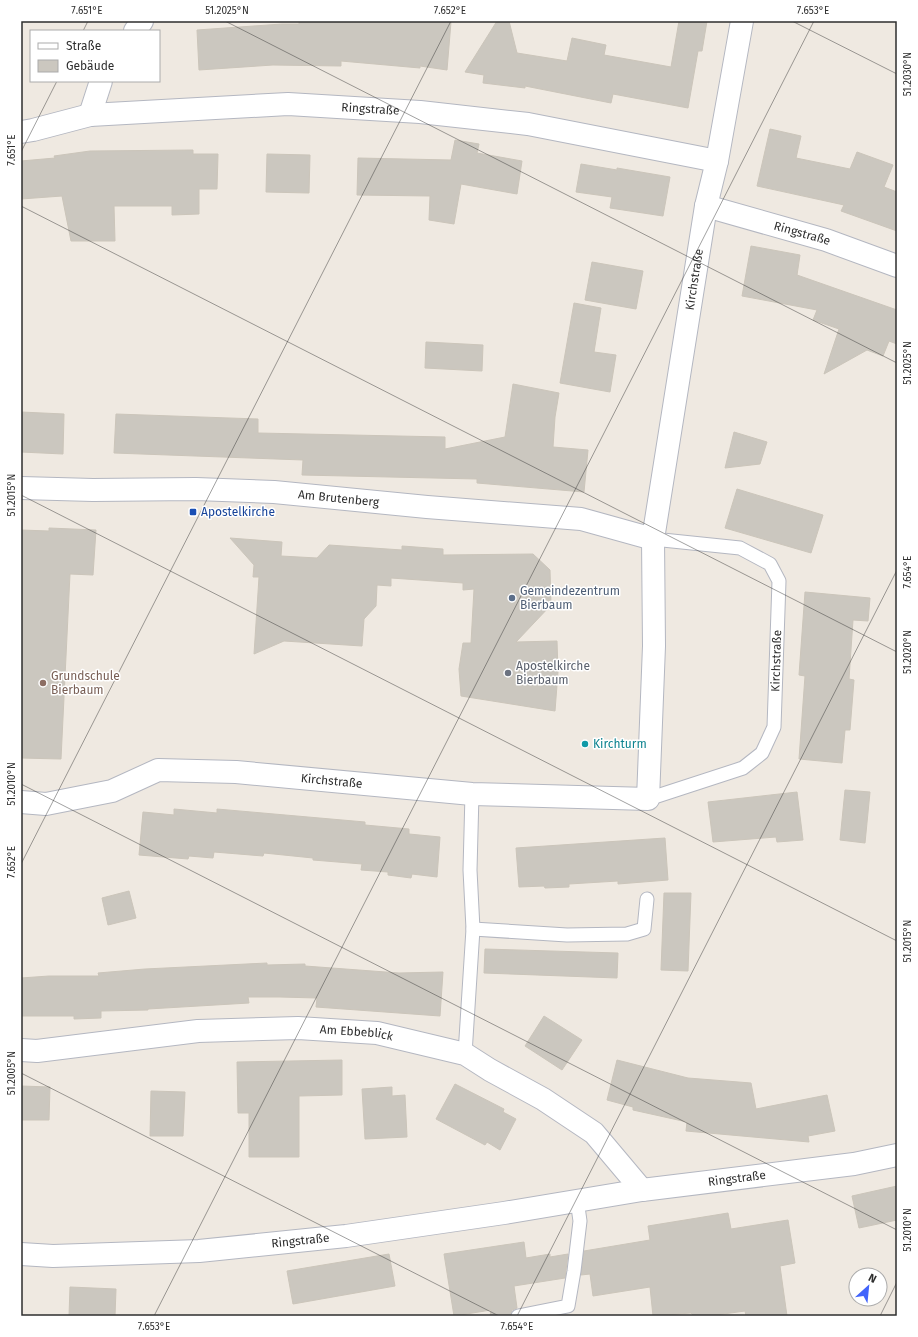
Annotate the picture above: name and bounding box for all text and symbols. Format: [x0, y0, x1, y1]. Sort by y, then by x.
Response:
text: 7.651°E [71, 5, 103, 17]
text: 51.2025°N [205, 5, 249, 17]
text: 7.652°E [434, 5, 466, 17]
text: 7.653°E [797, 5, 829, 17]
legend [30, 30, 160, 82]
text: Straße [66, 39, 101, 53]
text: 51.2030°N [902, 52, 914, 96]
text: Gebäude [66, 59, 114, 73]
street label: Ringstraße [341, 100, 400, 118]
text: 7.651°E [6, 134, 18, 166]
street label: Ringstraße [772, 219, 833, 248]
street label: Kirchstraße [683, 248, 706, 311]
text: 51.2025°N [902, 341, 914, 385]
text: 51.2015°N [6, 474, 18, 516]
street label: Am Brutenberg [297, 487, 381, 509]
place label: Apostelkirche [201, 505, 275, 519]
marker: Apostelkirche [188, 507, 198, 517]
text: 7.654°E [902, 556, 914, 588]
place label: Gemeindezentrum Bierbaum [520, 584, 620, 612]
marker: Gemeindezentrum Bierbaum [507, 593, 517, 603]
street label: Kirchstraße [768, 630, 784, 692]
text: 51.2020°N [902, 630, 914, 674]
place label: Apostelkirche Bierbaum [516, 659, 590, 687]
marker: Apostelkirche Bierbaum [503, 668, 513, 678]
place label: Grundschule Bierbaum [51, 669, 120, 697]
marker: Grundschule Bierbaum [38, 678, 48, 688]
place label: Kirchturm [593, 737, 647, 751]
marker: Kirchturm [580, 739, 590, 749]
text: 51.2010°N [6, 762, 18, 806]
street label: Kirchstraße [300, 771, 363, 791]
text: 7.652°E [6, 846, 18, 878]
text: 51.2015°N [902, 920, 914, 962]
street label: Am Ebbeblick [319, 1022, 395, 1044]
text: 51.2005°N [6, 1051, 18, 1095]
street label: Ringstraße [707, 1168, 767, 1189]
text: 51.2010°N [902, 1208, 914, 1252]
street label: Ringstraße [271, 1231, 330, 1251]
north arrow [848, 1267, 888, 1307]
text: N [866, 1271, 879, 1286]
text: 7.653°E [138, 1321, 170, 1333]
text: 7.654°E [501, 1321, 533, 1333]

